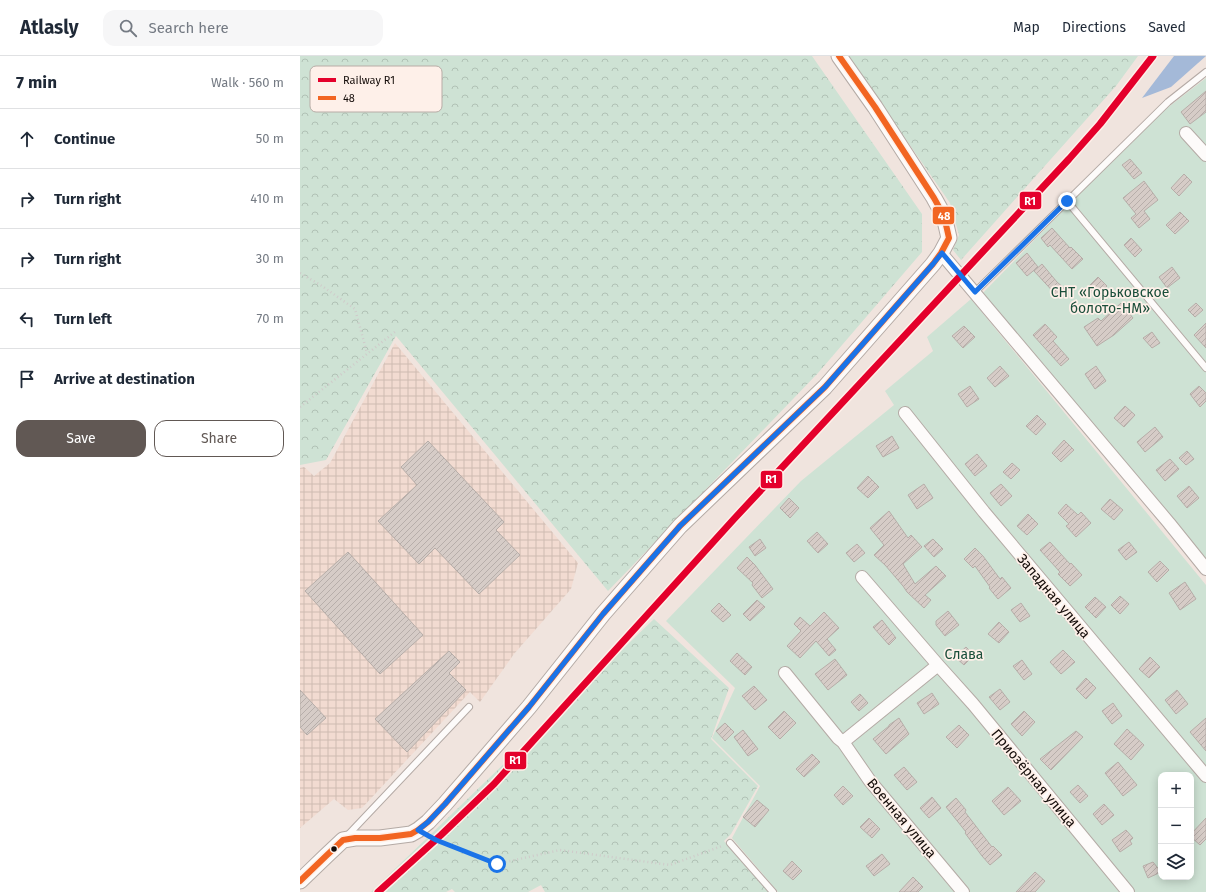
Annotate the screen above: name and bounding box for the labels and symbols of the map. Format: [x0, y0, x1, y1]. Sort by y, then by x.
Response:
legend [310, 66, 442, 112]
text: Railway R1 [343, 74, 395, 87]
text: 48 [343, 92, 355, 105]
line badge: R1 [1019, 191, 1042, 210]
route end [1058, 192, 1076, 210]
text: R1 [1024, 195, 1036, 208]
line badge: 48 [932, 206, 955, 225]
text: 48 [938, 210, 951, 223]
park label: СНТ «Горьковское болото-НМ» [1051, 284, 1169, 317]
line badge: R1 [760, 470, 783, 489]
text: R1 [765, 473, 777, 486]
street label: Западная улица [1013, 551, 1094, 642]
park label: Слава [945, 646, 983, 663]
street label: Приозёрная улица [987, 726, 1080, 831]
line badge: R1 [504, 751, 527, 770]
text: R1 [509, 754, 521, 767]
street label: Военная улица [863, 775, 940, 862]
unlabelled marker [329, 844, 339, 854]
route start [488, 855, 506, 873]

